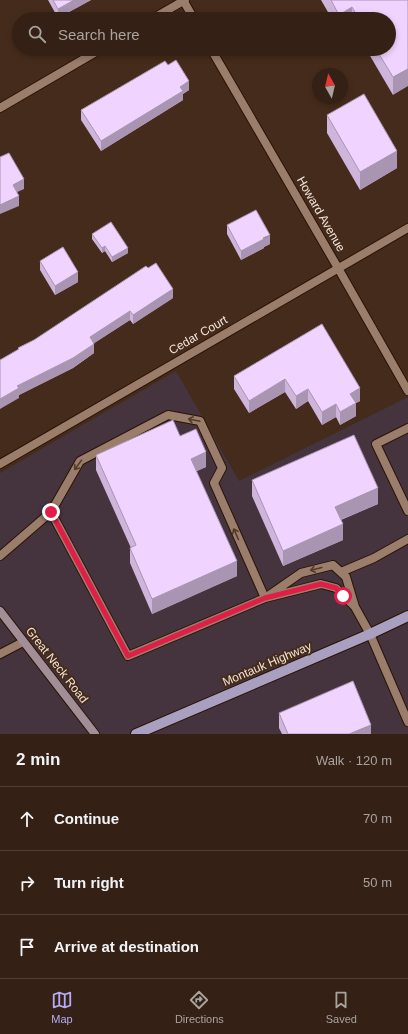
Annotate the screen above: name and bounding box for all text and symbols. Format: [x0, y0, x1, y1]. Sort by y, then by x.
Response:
search box [12, 12, 396, 56]
icon: search [26, 23, 48, 45]
text: Search here [58, 26, 140, 43]
north arrow [312, 68, 348, 104]
street label: Howard Avenue [294, 174, 348, 254]
street label: Cedar Court [166, 312, 230, 357]
one-way arrow [188, 416, 201, 424]
one-way arrow [74, 459, 82, 470]
route end [42, 503, 60, 521]
one-way arrow [232, 528, 240, 540]
one-way arrow [310, 566, 323, 573]
route start [334, 587, 352, 605]
street label: Great Neck Road [23, 624, 91, 706]
street label: Montauk Highway [220, 639, 314, 689]
text: 2 min [16, 750, 60, 769]
text: Walk · 120 m [316, 753, 392, 768]
icon: ahead [16, 808, 38, 830]
text: Continue [54, 810, 119, 827]
text: 70 m [363, 811, 392, 826]
icon: right [16, 872, 38, 894]
text: Turn right [54, 874, 124, 891]
text: 50 m [363, 875, 392, 890]
icon: arrive [16, 936, 38, 958]
text: Arrive at destination [54, 938, 199, 955]
tab: Map [51, 989, 73, 1025]
tab: Directions [175, 989, 224, 1025]
tab: Saved [326, 989, 357, 1025]

